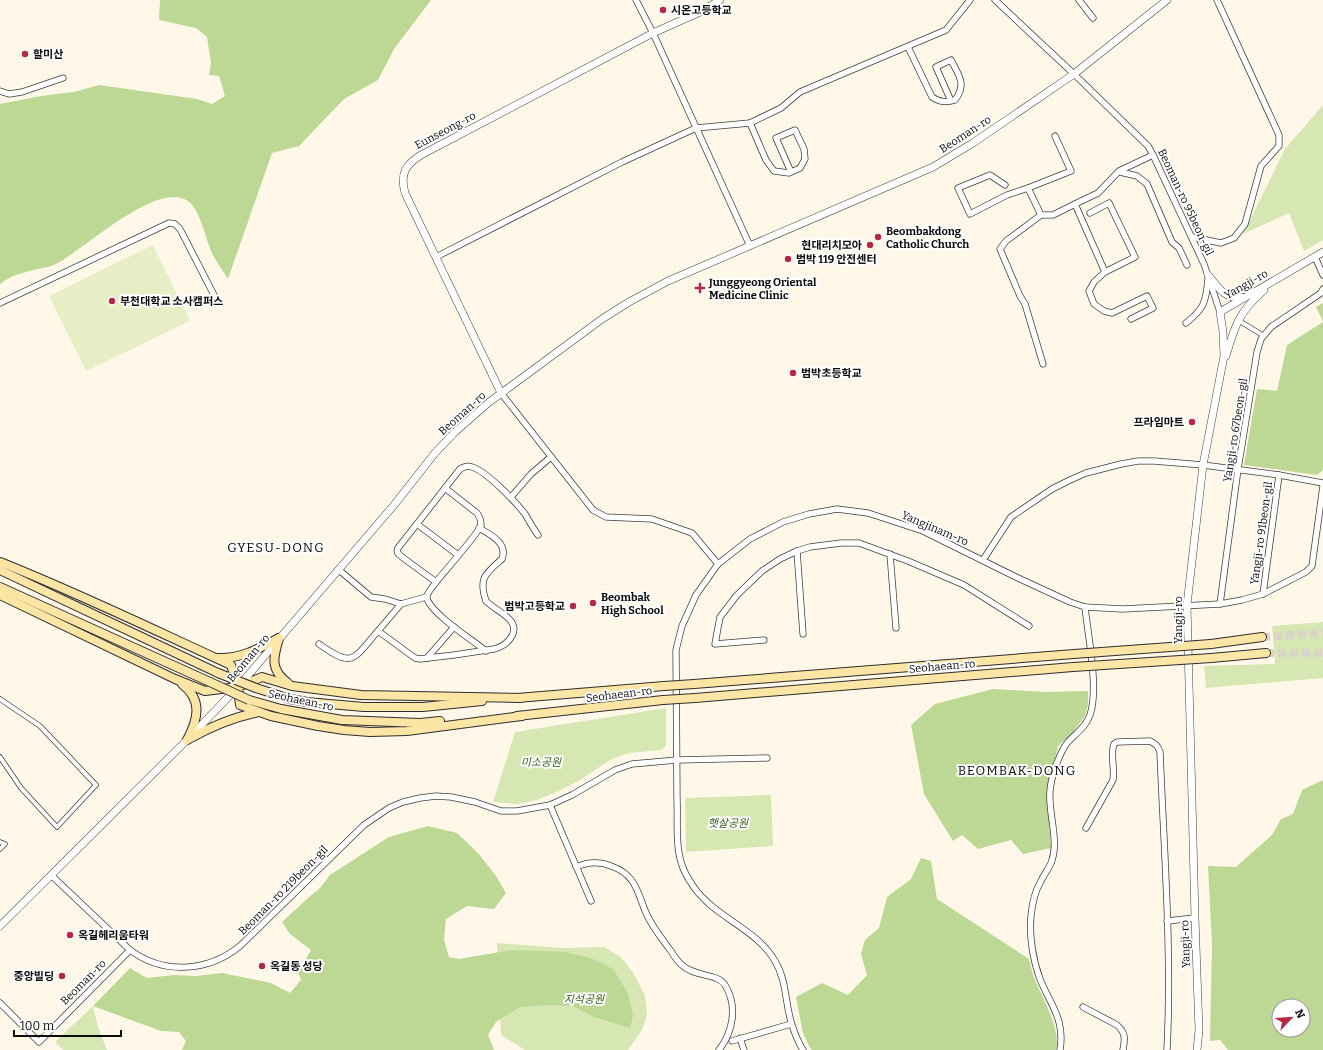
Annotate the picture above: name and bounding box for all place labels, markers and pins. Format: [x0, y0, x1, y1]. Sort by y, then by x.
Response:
place label: 시온고등학교 [671, 4, 732, 17]
marker: 시온고등학교 [658, 5, 668, 15]
place label: 할미산 [33, 48, 63, 61]
marker: 할미산 [20, 49, 30, 59]
place label: Beombakdong Catholic Church [886, 225, 969, 251]
marker: Beombakdong Catholic Church [873, 232, 883, 242]
place label: 현대리치모아 [801, 239, 862, 252]
marker: 현대리치모아 [865, 240, 875, 250]
place label: 범박 119 안전센터 [796, 253, 877, 266]
marker: 범박 119 안전센터 [783, 254, 793, 264]
place label: Junggyeong Oriental Medicine Clinic [708, 276, 817, 302]
marker: Junggyeong Oriental Medicine Clinic [694, 282, 706, 294]
place label: 부천대학교 소사캠퍼스 [120, 295, 223, 308]
marker: 부천대학교 소사캠퍼스 [107, 296, 117, 306]
place label: 범박초등학교 [801, 367, 862, 380]
marker: 범박초등학교 [788, 368, 798, 378]
place label: 프라임마트 [1133, 416, 1184, 429]
marker: 프라임마트 [1187, 417, 1197, 427]
place label: Beombak High School [601, 591, 664, 617]
marker: Beombak High School [588, 598, 598, 608]
place label: 범박고등학교 [504, 600, 565, 613]
marker: 범박고등학교 [568, 601, 578, 611]
place label: 옥길헤리움타워 [78, 929, 149, 942]
marker: 옥길헤리움타워 [65, 930, 75, 940]
place label: 옥길동 성당 [270, 960, 323, 973]
marker: 옥길동 성당 [257, 961, 267, 971]
place label: 중앙빌딩 [14, 970, 54, 983]
marker: 중앙빌딩 [57, 971, 67, 981]

